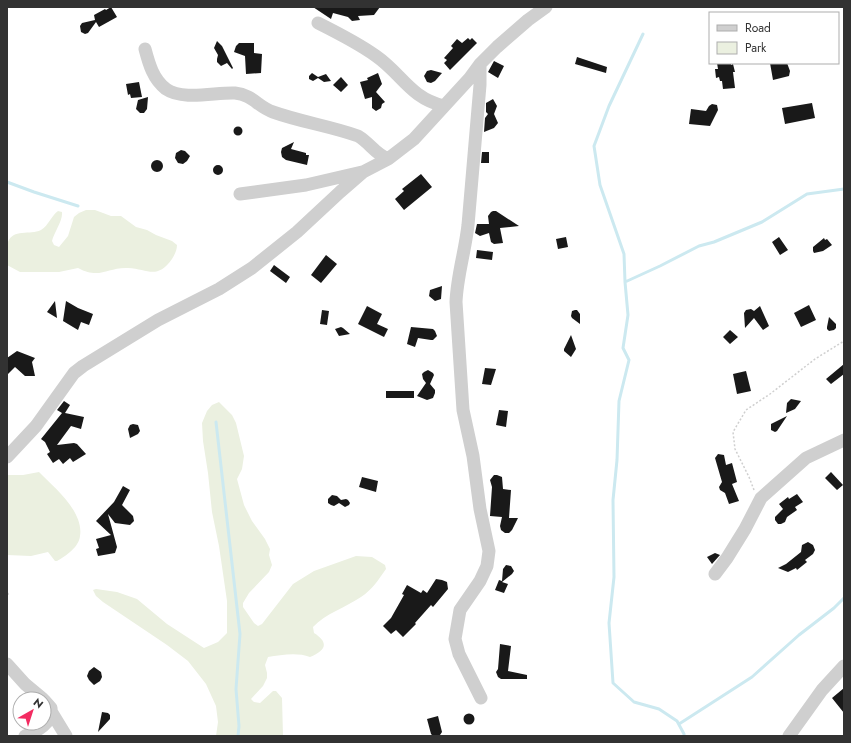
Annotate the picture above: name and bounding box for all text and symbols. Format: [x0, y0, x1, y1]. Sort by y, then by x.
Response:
legend [709, 12, 839, 64]
text: Road [745, 19, 771, 37]
text: Park [745, 39, 767, 57]
north arrow [12, 691, 52, 731]
text: N [30, 694, 47, 712]

